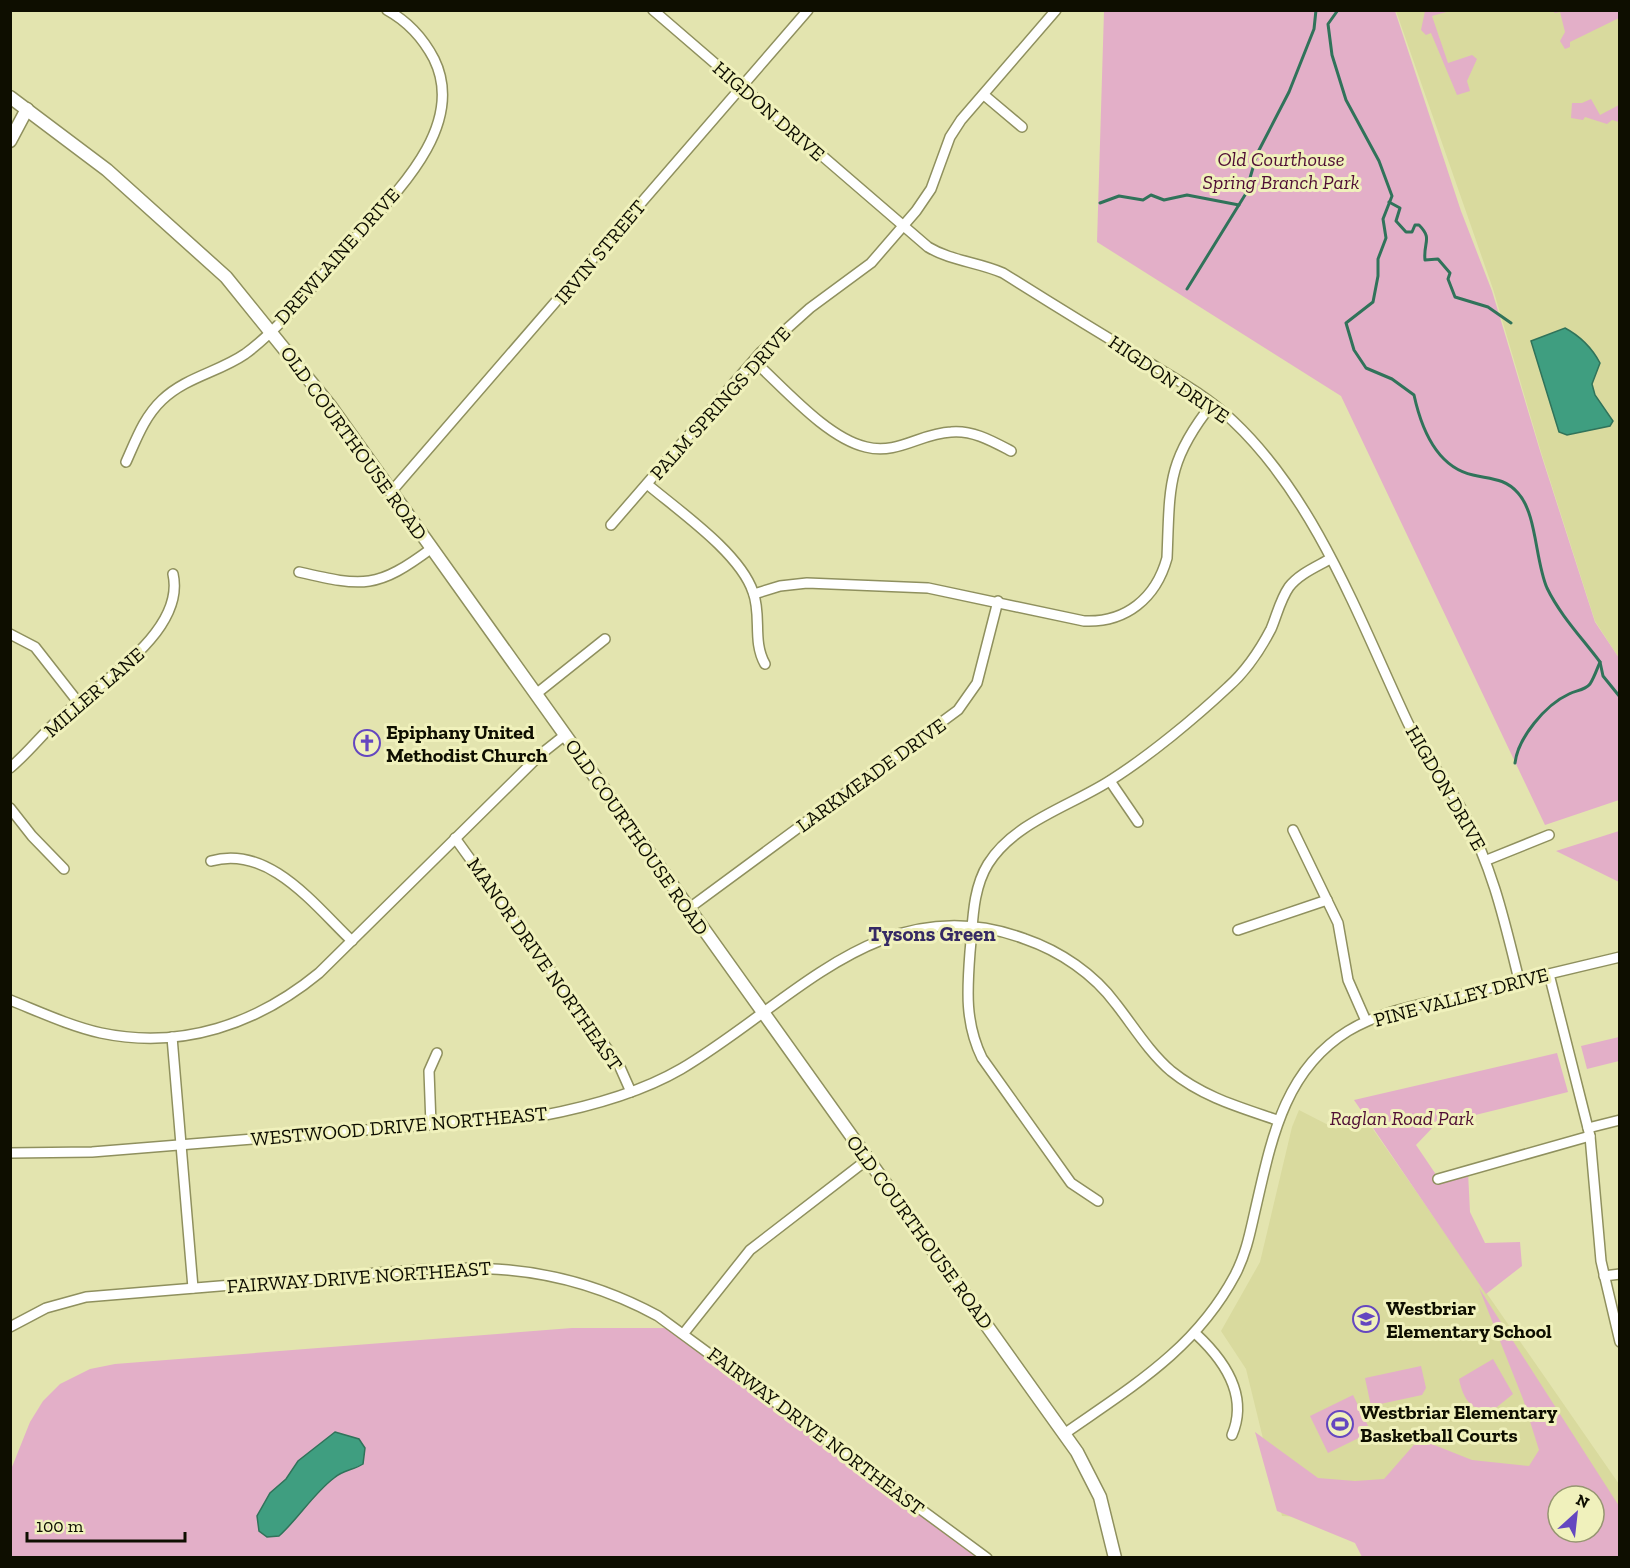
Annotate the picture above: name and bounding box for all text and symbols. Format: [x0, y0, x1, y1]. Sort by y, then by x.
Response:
street label: HIGDON DRIVE [708, 56, 830, 166]
park label: Old Courthouse Spring Branch Park [1203, 147, 1359, 194]
street label: DREWLAINE DRIVE [269, 183, 405, 329]
street label: IRVIN STREET [550, 195, 650, 309]
street label: PALM SPRINGS DRIVE [645, 321, 795, 485]
street label: HIGDON DRIVE [1104, 330, 1234, 428]
street label: OLD COURTHOUSE ROAD [276, 341, 432, 545]
street label: MILLER LANE [39, 642, 149, 742]
street label: LARKMEADE DRIVE [792, 713, 950, 837]
place label: Epiphany United Methodist Church [386, 720, 548, 767]
street label: HIGDON DRIVE [1401, 721, 1491, 855]
church icon: Epiphany United Methodist Church [352, 728, 382, 758]
street label: OLD COURTHOUSE ROAD [560, 734, 714, 940]
street label: MANOR DRIVE NORTHEAST [462, 853, 628, 1075]
district label: Tysons Green [868, 921, 996, 946]
street label: PINE VALLEY DRIVE [1371, 962, 1551, 1032]
street label: WESTWOOD DRIVE NORTHEAST [250, 1101, 548, 1151]
park label: Raglan Road Park [1330, 1106, 1474, 1130]
street label: OLD COURTHOUSE ROAD [842, 1130, 998, 1334]
street label: FAIRWAY DRIVE NORTHEAST [226, 1256, 492, 1298]
place label: Westbriar Elementary School [1386, 1296, 1552, 1343]
school or university icon: Westbriar Elementary School [1351, 1304, 1381, 1334]
street label: FAIRWAY DRIVE NORTHEAST [703, 1342, 929, 1520]
place label: Westbriar Elementary Basketball Courts [1360, 1400, 1558, 1447]
sports icon: Westbriar Elementary Basketball Courts [1325, 1409, 1355, 1439]
north arrow [1546, 1484, 1606, 1544]
text: N [1573, 1490, 1592, 1512]
scale bar [27, 1505, 184, 1543]
text: 100 m [36, 1515, 84, 1537]

